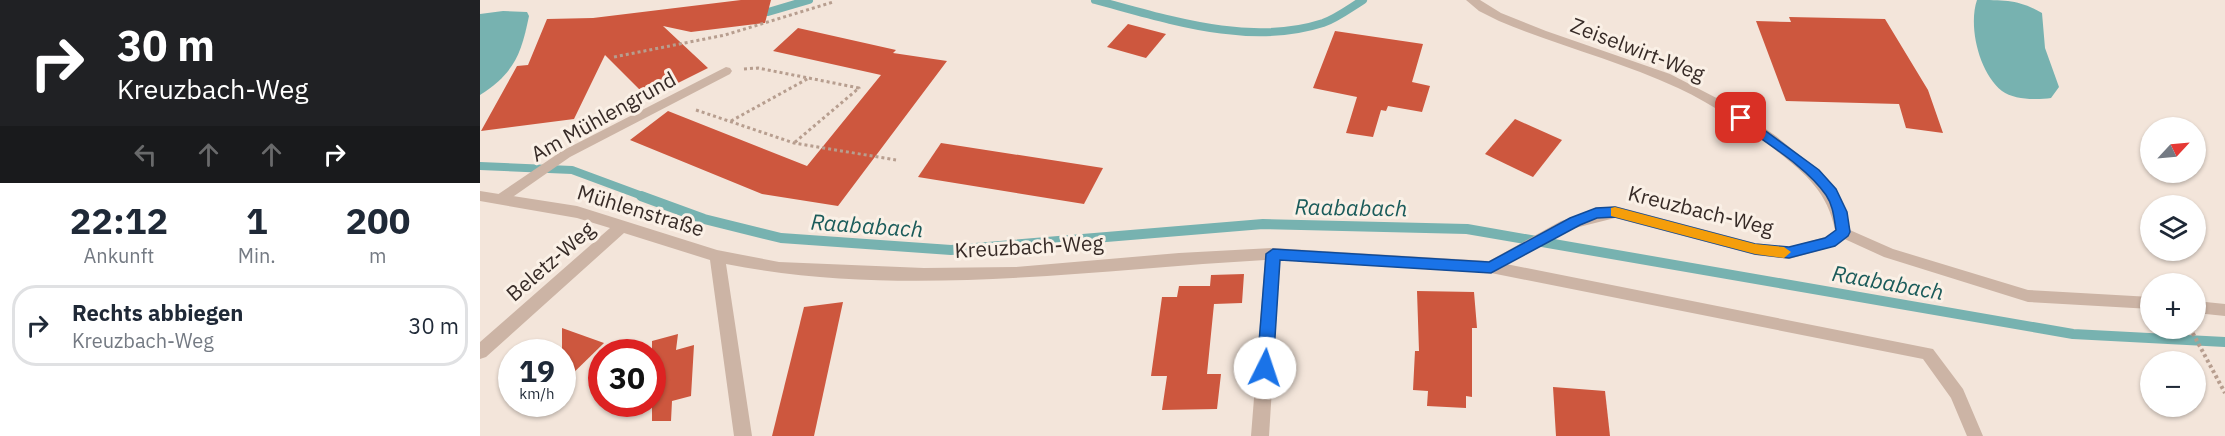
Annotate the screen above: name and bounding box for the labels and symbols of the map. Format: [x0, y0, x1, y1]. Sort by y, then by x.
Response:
street label: Zeiselwirt-Weg [1567, 11, 1709, 87]
street label: Am Mühlengrund [526, 65, 680, 167]
pin [1715, 92, 1766, 143]
north arrow [2140, 117, 2206, 183]
street label: Mühlenstraße [574, 177, 708, 243]
street label: Kreuzbach-Weg [1625, 178, 1777, 242]
water label: Raababach [1294, 192, 1408, 222]
water label: Raababach [810, 207, 924, 243]
street label: Beletz-Weg [500, 215, 600, 307]
street label: Kreuzbach-Weg [954, 228, 1104, 264]
water label: Raababach [1830, 258, 1946, 306]
position arrow [1233, 336, 1297, 400]
speed limit sign: 30 [588, 339, 666, 417]

